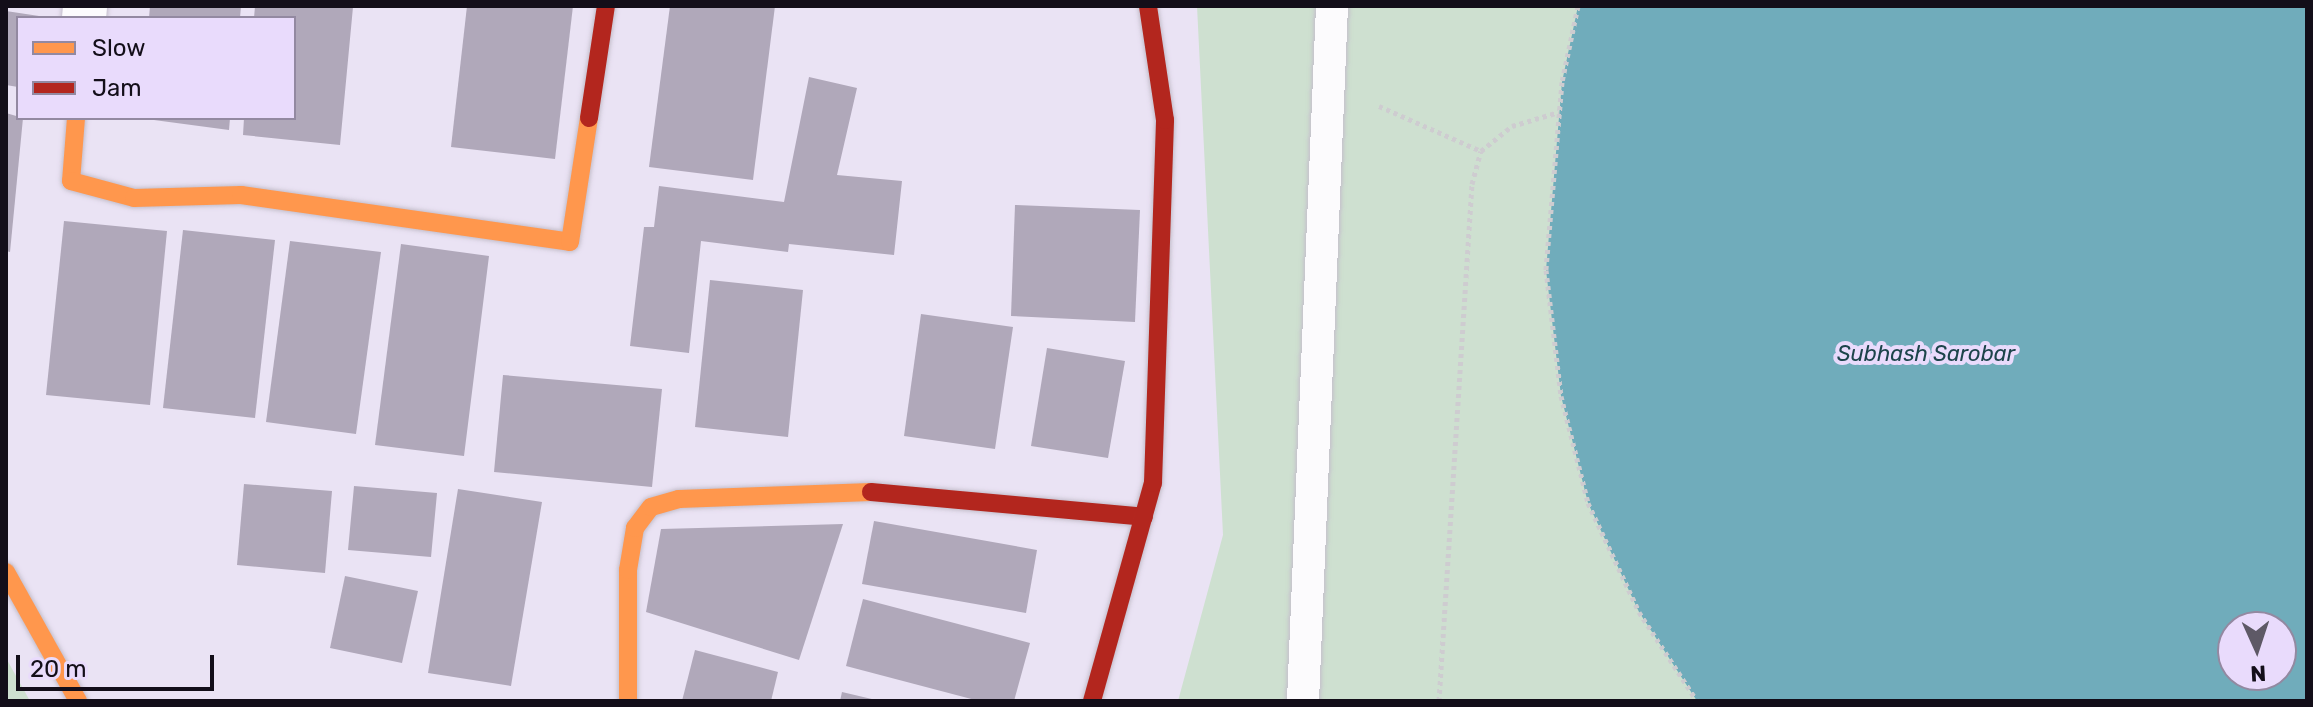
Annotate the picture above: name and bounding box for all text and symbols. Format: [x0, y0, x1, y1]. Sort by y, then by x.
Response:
legend [16, 16, 296, 120]
text: Slow [92, 34, 145, 62]
text: Jam [92, 74, 142, 102]
water label: Subhash Sarobar [1837, 341, 2015, 367]
north arrow [2217, 611, 2297, 691]
scale bar [20, 639, 218, 689]
text: 20 m [30, 655, 87, 683]
text: N [2250, 660, 2267, 687]

